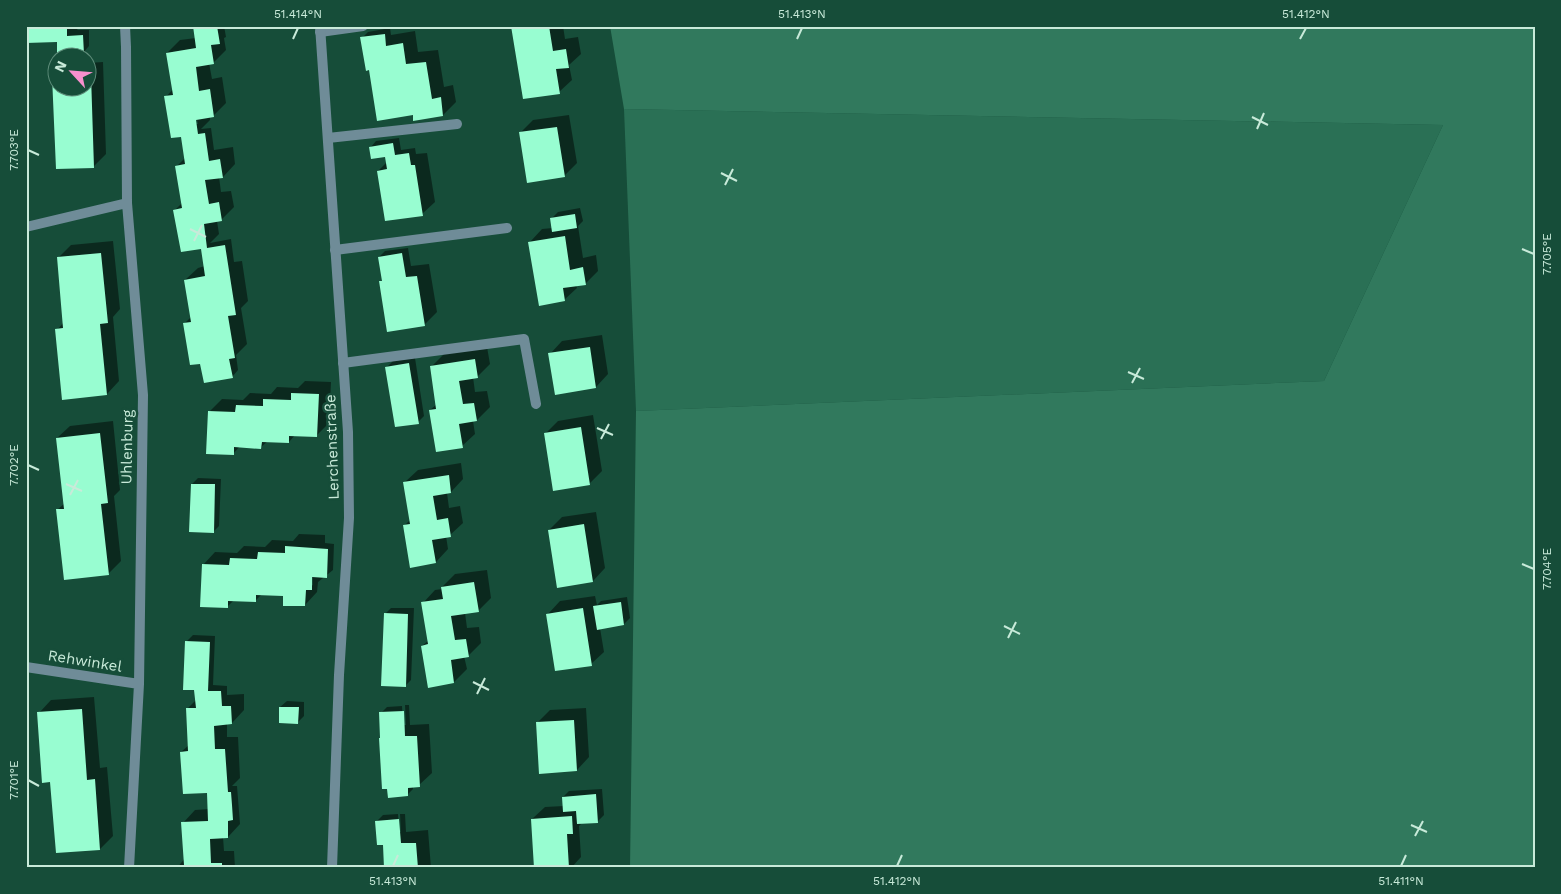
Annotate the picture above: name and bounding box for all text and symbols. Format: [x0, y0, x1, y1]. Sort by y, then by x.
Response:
text: 51.414°N [274, 7, 322, 21]
text: 51.413°N [778, 7, 826, 21]
text: 51.412°N [1282, 7, 1330, 21]
north arrow [48, 48, 98, 98]
text: N [51, 58, 70, 74]
text: 7.703°E [7, 129, 21, 171]
text: 7.705°E [1540, 233, 1554, 275]
street label: Lerchenstraße [321, 394, 343, 500]
street label: Uhlenburg [117, 409, 137, 485]
text: 7.702°E [7, 444, 21, 486]
text: 7.704°E [1540, 548, 1554, 590]
street label: Rehwinkel [47, 646, 124, 676]
text: 7.701°E [7, 760, 21, 800]
text: 51.413°N [369, 874, 417, 888]
text: 51.412°N [873, 874, 921, 888]
text: 51.411°N [1378, 874, 1424, 888]

